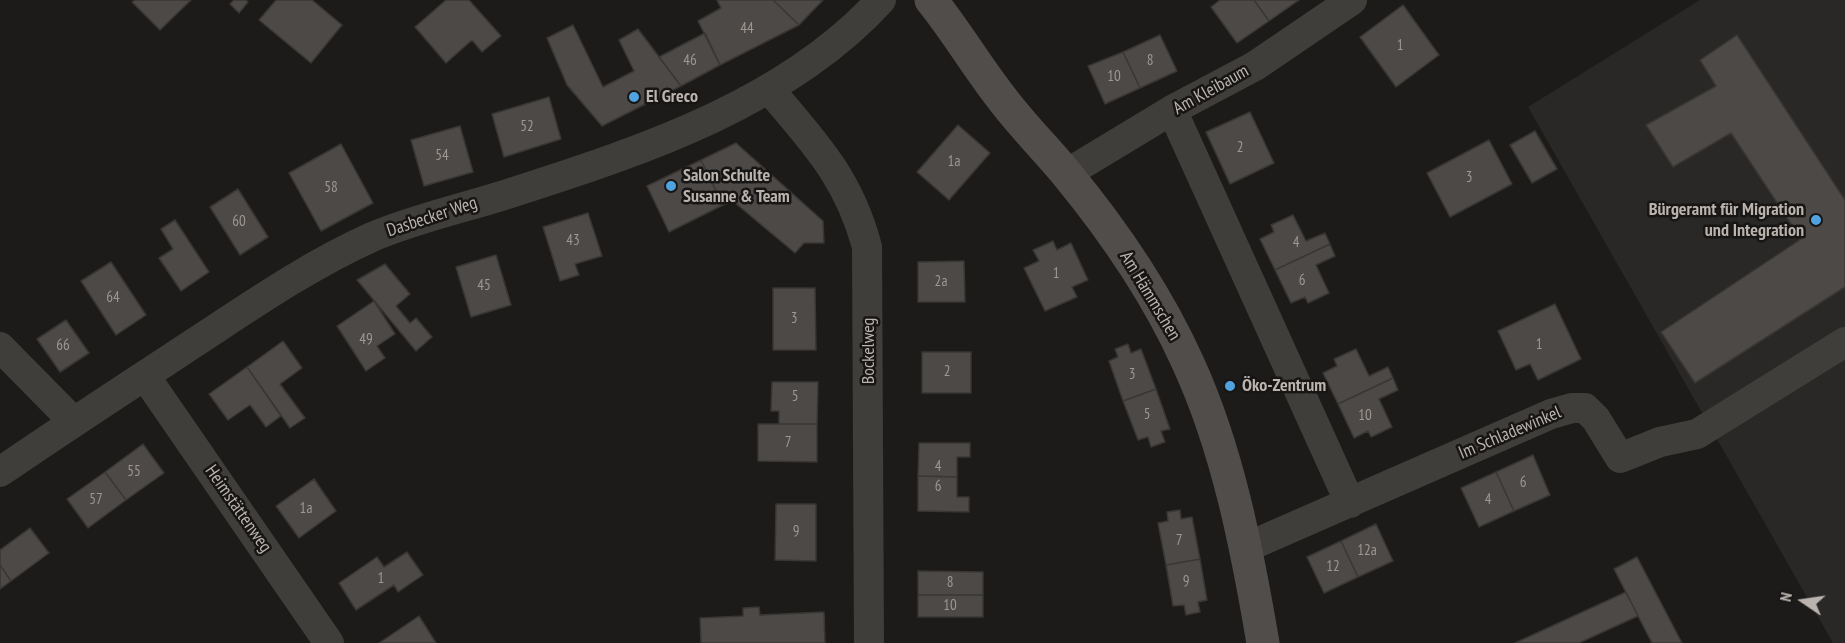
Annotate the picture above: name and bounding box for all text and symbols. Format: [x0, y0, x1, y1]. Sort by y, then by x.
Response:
house number: 44 [740, 20, 754, 38]
house number: 1 [1397, 37, 1403, 55]
house number: 46 [683, 52, 697, 70]
house number: 8 [1147, 52, 1153, 70]
street label: Am Kleibaum [1169, 60, 1253, 120]
house number: 10 [1107, 68, 1121, 86]
place label: El Greco [646, 86, 698, 108]
marker: El Greco [627, 90, 641, 104]
house number: 52 [520, 118, 534, 136]
house number: 2 [1237, 139, 1243, 157]
house number: 54 [435, 147, 449, 165]
house number: 1a [948, 153, 960, 171]
place label: Salon Schulte Susanne & Team [683, 165, 790, 207]
house number: 3 [1466, 169, 1472, 187]
house number: 58 [324, 179, 338, 197]
marker: Salon Schulte Susanne & Team [664, 179, 678, 193]
street label: Dasbecker Weg [384, 192, 480, 242]
place label: Bürgeramt für Migration und Integration [1649, 199, 1804, 242]
house number: 60 [232, 213, 246, 231]
marker: Bürgeramt für Migration und Integration [1809, 213, 1823, 227]
house number: 43 [566, 232, 580, 250]
house number: 4 [1293, 234, 1299, 252]
street label: Am Hämmschen [1115, 248, 1185, 344]
house number: 1 [1053, 265, 1059, 283]
house number: 6 [1299, 272, 1305, 290]
house number: 2a [935, 273, 947, 291]
house number: 45 [477, 277, 491, 295]
house number: 64 [106, 289, 120, 307]
house number: 3 [791, 310, 797, 328]
street label: Bockelweg [858, 318, 880, 384]
house number: 49 [359, 331, 373, 349]
house number: 1 [1536, 336, 1542, 354]
house number: 66 [56, 337, 70, 355]
house number: 2 [944, 363, 950, 381]
house number: 3 [1129, 366, 1135, 384]
place label: Öko-Zentrum [1242, 375, 1326, 397]
marker: Öko-Zentrum [1223, 379, 1237, 393]
house number: 5 [792, 388, 798, 406]
street label: Im Schladewinkel [1456, 402, 1564, 464]
house number: 5 [1144, 406, 1150, 424]
house number: 10 [1358, 407, 1372, 425]
house number: 7 [785, 434, 791, 452]
house number: 4 [935, 458, 941, 476]
street label: Heimstättenweg [200, 461, 276, 557]
house number: 55 [127, 463, 141, 481]
house number: 6 [1520, 474, 1526, 492]
house number: 6 [935, 478, 941, 496]
house number: 57 [89, 491, 103, 509]
house number: 4 [1485, 491, 1491, 509]
house number: 1a [300, 500, 312, 518]
house number: 9 [793, 523, 799, 541]
house number: 7 [1176, 532, 1182, 550]
house number: 12a [1357, 542, 1377, 560]
house number: 12 [1326, 558, 1340, 576]
house number: 1 [378, 570, 384, 588]
north arrow [1773, 571, 1833, 631]
house number: 9 [1183, 573, 1189, 591]
house number: 8 [947, 574, 953, 592]
text: N [1775, 590, 1796, 603]
house number: 10 [943, 597, 957, 615]

